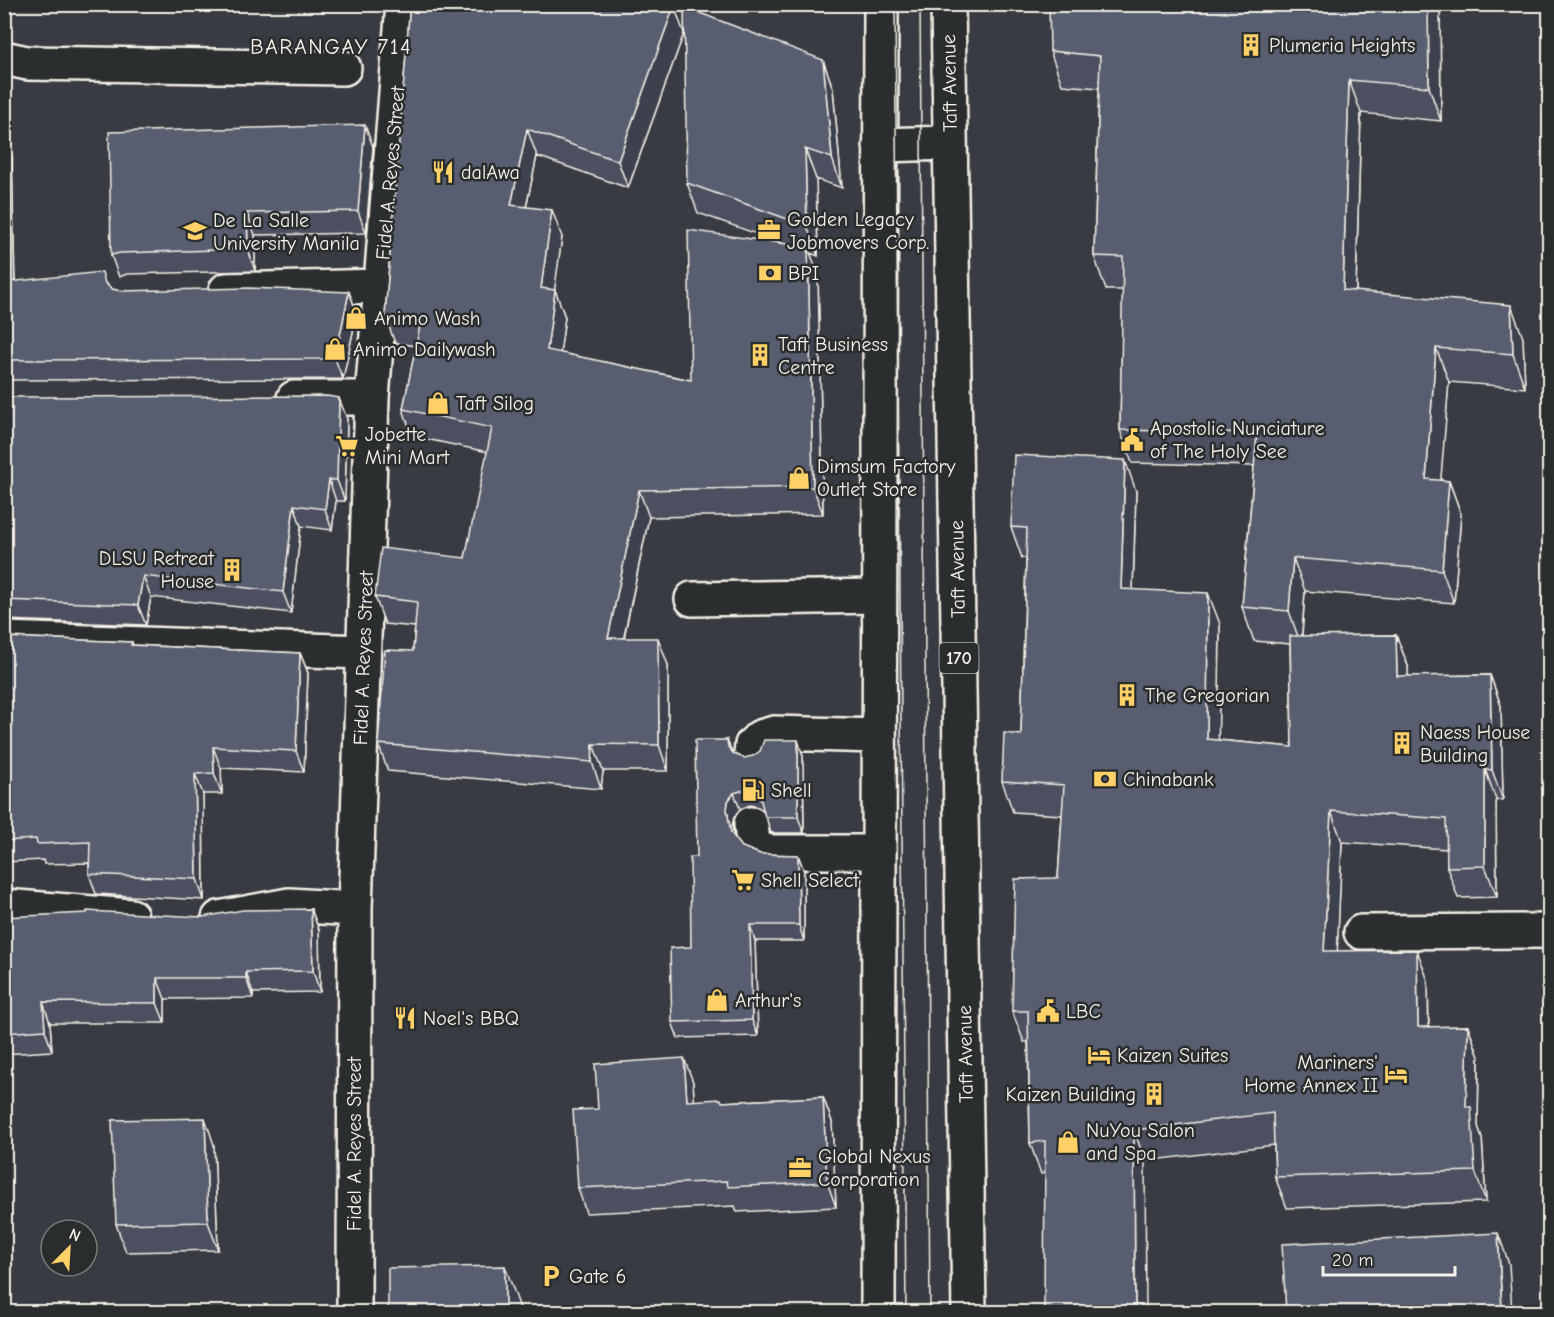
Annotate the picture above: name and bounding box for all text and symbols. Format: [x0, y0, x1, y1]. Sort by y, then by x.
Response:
building icon: Plumeria Heights [1238, 32, 1264, 58]
district label: BARANGAY 714 [250, 34, 412, 60]
street label: Taft Avenue [937, 34, 962, 132]
place label: Plumeria Heights [1269, 34, 1415, 57]
street label: Fidel A. Reyes Street [371, 84, 410, 261]
restaurant icon: dalAwa [430, 159, 456, 185]
place label: dalAwa [461, 161, 520, 184]
place label: Golden Legacy Jobmovers Corp. [787, 208, 929, 254]
place label: De La Salle University Manila [213, 209, 360, 255]
office icon: Golden Legacy Jobmovers Corp. [756, 217, 782, 243]
school or university icon: De La Salle University Manila [182, 218, 208, 244]
bank icon: BPI [757, 260, 783, 286]
place label: BPI [788, 262, 820, 285]
shop icon: Animo Wash [343, 305, 369, 331]
place label: Animo Wash [374, 307, 480, 330]
place label: Taft Business Centre [778, 333, 888, 379]
shop icon: Animo Dailywash [322, 336, 348, 362]
place label: Animo Dailywash [353, 338, 496, 361]
building icon: Taft Business Centre [747, 342, 773, 368]
shop icon: Taft Silog [425, 390, 451, 416]
place label: Taft Silog [456, 392, 534, 415]
place label: Apostolic Nunciature of The Holy See [1150, 417, 1324, 463]
place label: Jobette Mini Mart [365, 423, 451, 469]
public building icon: Apostolic Nunciature of The Holy See [1119, 427, 1145, 453]
supermarket icon: Jobette Mini Mart [334, 433, 360, 459]
place label: Dimsum Factory Outlet Store [817, 455, 955, 501]
shop icon: Dimsum Factory Outlet Store [786, 465, 812, 491]
street label: Taft Avenue [945, 520, 970, 618]
place label: DLSU Retreat House [99, 547, 215, 593]
building icon: DLSU Retreat House [219, 557, 245, 583]
street label: Fidel A. Reyes Street [349, 569, 378, 746]
road number: 170 [940, 643, 978, 673]
building icon: The Gregorian [1114, 682, 1140, 708]
place label: The Gregorian [1145, 684, 1270, 707]
place label: Naess House Building [1420, 721, 1530, 767]
building icon: Naess House Building [1389, 730, 1415, 756]
bank icon: Chinabank [1092, 766, 1118, 792]
place label: Chinabank [1123, 768, 1214, 791]
fuel station icon: Shell [740, 777, 766, 803]
place label: Shell [771, 779, 812, 802]
supermarket icon: Shell Select [730, 867, 756, 893]
place label: Shell Select [761, 869, 860, 892]
shop icon: Arthur's [704, 987, 730, 1013]
place label: Arthur's [735, 989, 801, 1012]
public building icon: LBC [1035, 998, 1061, 1024]
place label: LBC [1066, 1000, 1101, 1023]
restaurant icon: Noel's BBQ [392, 1005, 418, 1031]
street label: Taft Avenue [953, 1005, 978, 1103]
place label: Noel's BBQ [423, 1007, 519, 1030]
hotel icon: Kaizen Suites [1086, 1042, 1112, 1068]
place label: Kaizen Suites [1117, 1044, 1228, 1067]
place label: Mariners' Home Annex II [1244, 1051, 1378, 1097]
street label: Fidel A. Reyes Street [343, 1055, 366, 1231]
hotel icon: Mariners' Home Annex II [1383, 1061, 1409, 1087]
building icon: Kaizen Building [1141, 1081, 1167, 1107]
place label: Kaizen Building [1006, 1083, 1136, 1106]
place label: NuYou Salon and Spa [1086, 1119, 1195, 1165]
shop icon: NuYou Salon and Spa [1055, 1129, 1081, 1155]
place label: Global Nexus Corporation [818, 1145, 931, 1191]
office icon: Global Nexus Corporation [787, 1155, 813, 1181]
north arrow [39, 1218, 99, 1278]
text: N [66, 1225, 83, 1246]
scale bar [1323, 1239, 1455, 1277]
text: 20 m [1332, 1250, 1373, 1271]
parking icon: Gate 6 [538, 1263, 564, 1289]
place label: Gate 6 [569, 1265, 626, 1288]

